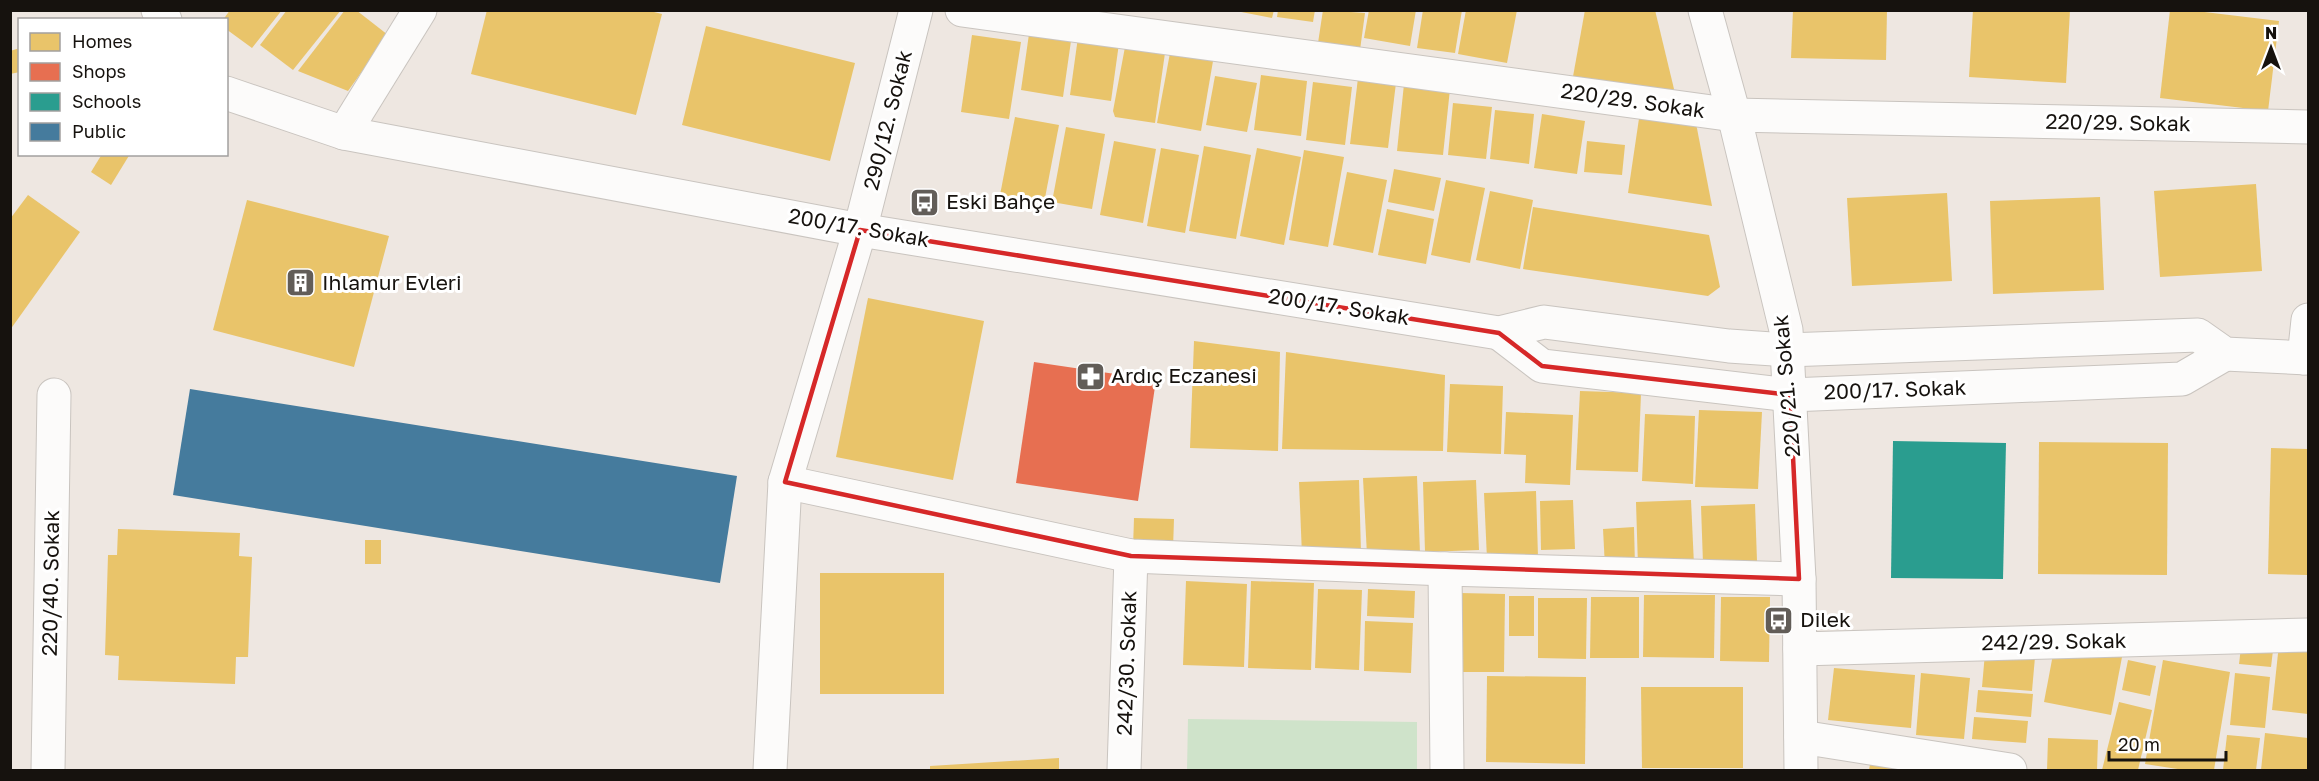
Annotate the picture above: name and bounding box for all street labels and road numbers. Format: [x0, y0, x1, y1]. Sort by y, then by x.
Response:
street label: 290/12. Sokak [857, 47, 917, 192]
street label: 220/29. Sokak [1559, 77, 1707, 123]
street label: 220/29. Sokak [2045, 108, 2191, 136]
street label: 200/17. Sokak [787, 202, 932, 252]
street label: 200/17. Sokak [1267, 282, 1412, 330]
street label: 220/21. Sokak [1767, 314, 1805, 458]
street label: 200/17. Sokak [1823, 374, 1967, 404]
street label: 220/40. Sokak [36, 510, 64, 656]
street label: 242/30. Sokak [1110, 590, 1142, 736]
street label: 242/29. Sokak [1981, 627, 2127, 655]

